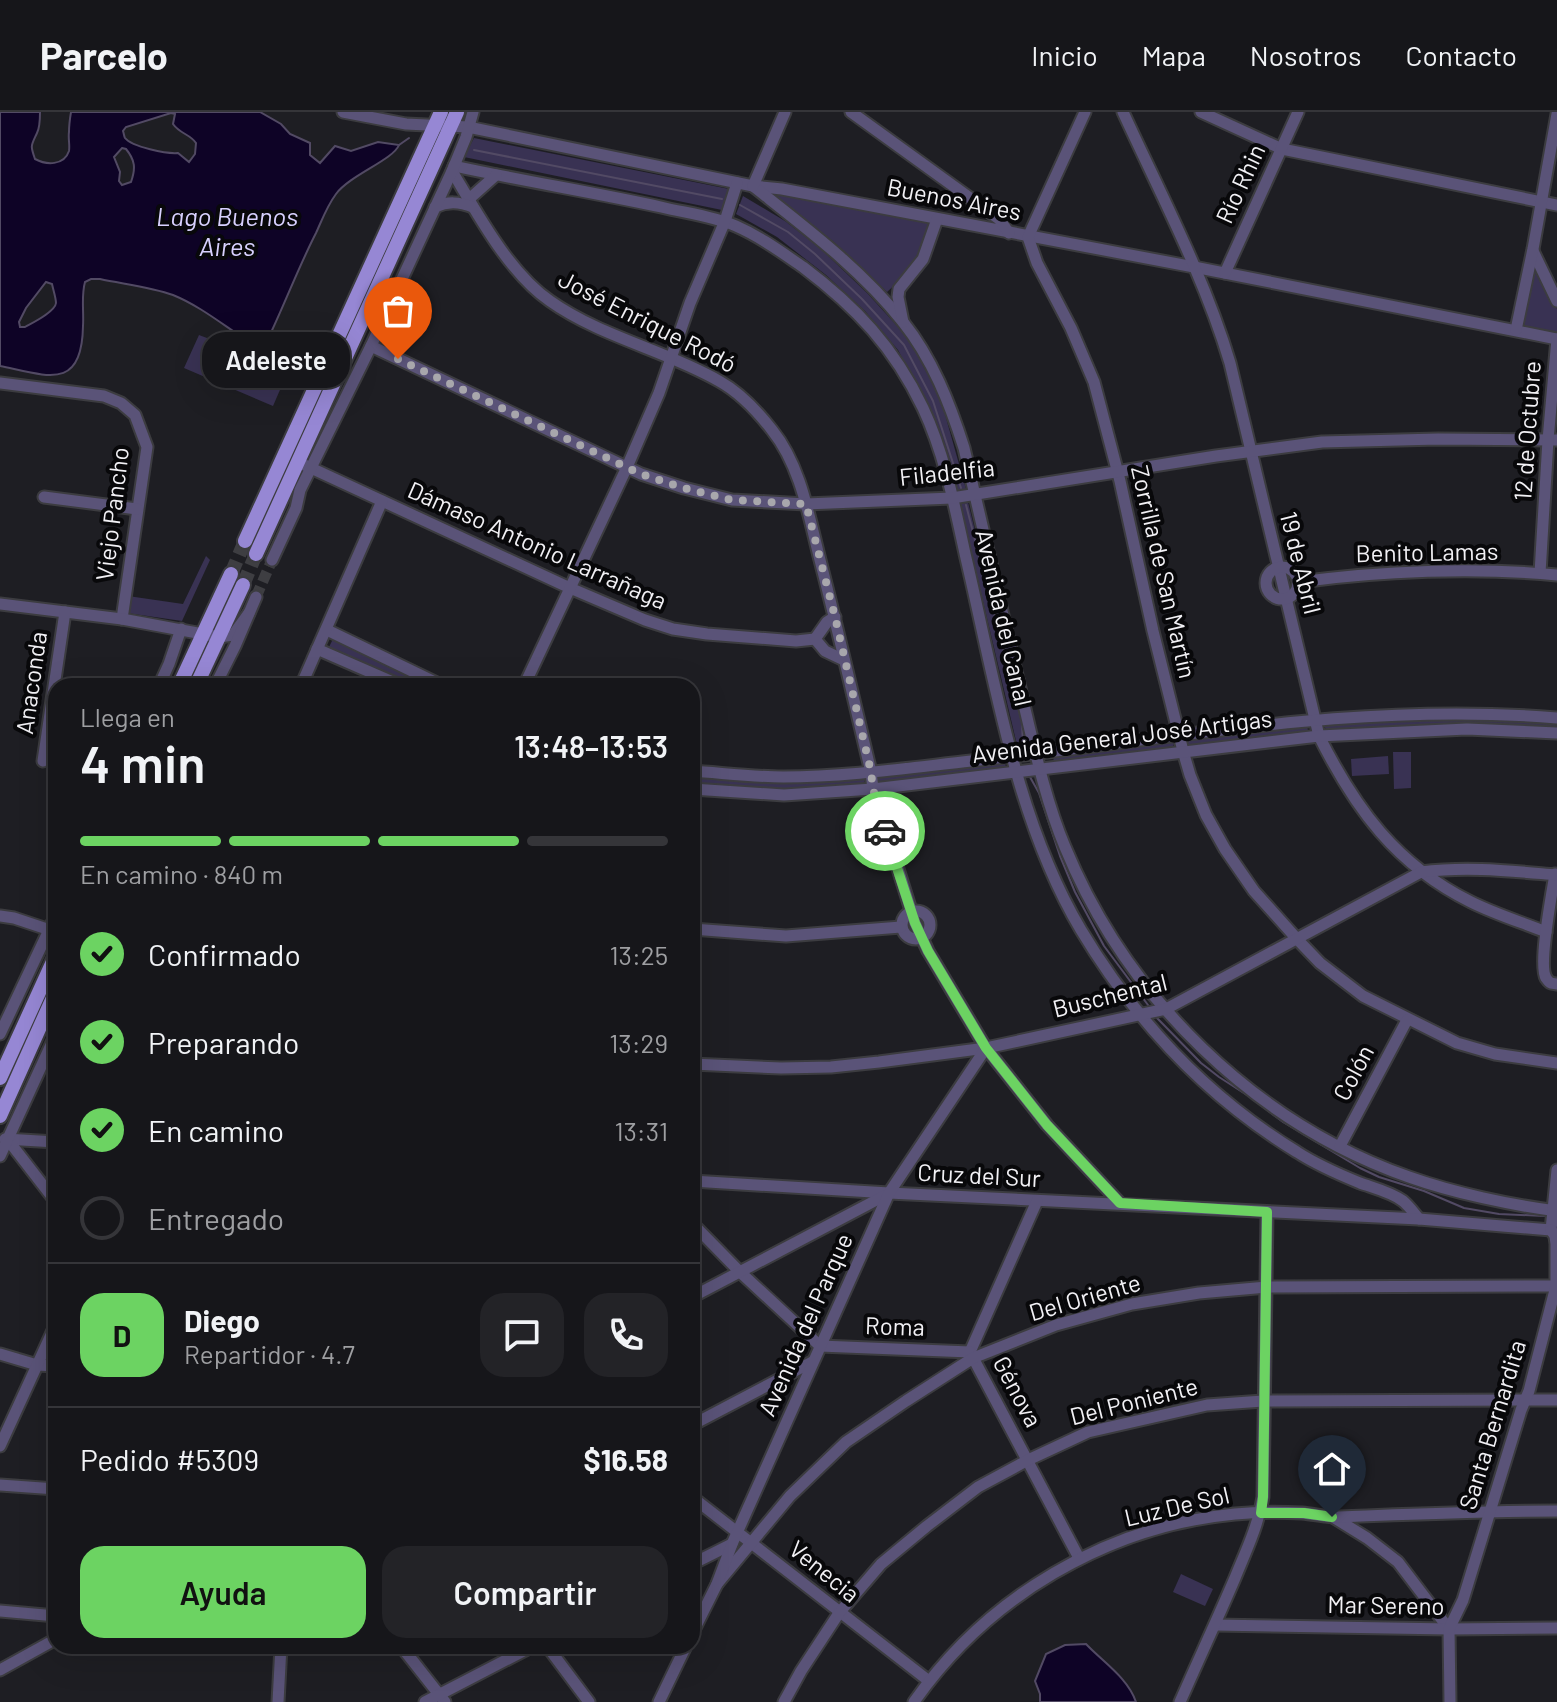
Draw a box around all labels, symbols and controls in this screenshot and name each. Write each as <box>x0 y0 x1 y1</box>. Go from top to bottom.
text: Parcelo <box>40 32 168 78</box>
text: Inicio <box>1031 38 1098 72</box>
text: Mapa <box>1142 38 1206 72</box>
text: Nosotros <box>1250 38 1362 72</box>
text: Contacto <box>1406 38 1517 72</box>
street label: Río Rhin <box>1209 139 1271 228</box>
street label: Buenos Aires <box>885 171 1024 226</box>
water label: Lago Buenos Aires <box>156 200 298 261</box>
street label: José Enrique Rodó <box>554 263 741 378</box>
pin <box>364 277 432 359</box>
icon: bag <box>376 289 420 333</box>
callout: Adeleste <box>202 331 350 387</box>
text: Adeleste <box>225 344 327 375</box>
street label: 12 de Octubre <box>1507 360 1546 502</box>
street label: Viejo Pancho <box>89 445 134 582</box>
street label: Filadelfia <box>898 452 996 491</box>
street label: Zorrilla de San Martín <box>1126 462 1203 681</box>
street label: Dámaso Antonio Larrañaga <box>404 474 672 615</box>
street label: 19 de Abril <box>1275 508 1328 617</box>
street label: Avenida del Canal <box>970 526 1039 709</box>
street label: Benito Lamas <box>1355 536 1499 567</box>
street label: Anaconda <box>9 630 52 736</box>
text: Llega en <box>80 701 175 732</box>
street label: Avenida General José Artigas <box>970 703 1274 768</box>
text: 13:48–13:53 <box>514 728 668 764</box>
text: 4 min <box>80 731 205 793</box>
courier <box>845 791 925 871</box>
icon: car <box>863 809 907 853</box>
text: En camino · 840 m <box>80 858 283 889</box>
icon: check <box>80 932 124 976</box>
text: Confirmado <box>148 936 301 972</box>
text: 13:25 <box>609 939 668 970</box>
street label: Buschental <box>1050 966 1170 1023</box>
icon: check <box>80 1020 124 1064</box>
text: Preparando <box>148 1024 299 1060</box>
text: 13:29 <box>609 1027 668 1058</box>
street label: Colón <box>1326 1039 1379 1105</box>
icon: check <box>80 1108 124 1152</box>
text: En camino <box>148 1112 284 1148</box>
text: 13:31 <box>614 1115 668 1146</box>
street label: Cruz del Sur <box>917 1157 1042 1192</box>
text: Entregado <box>148 1200 284 1236</box>
street label: Avenida del Parque <box>751 1229 858 1420</box>
street label: Del Oriente <box>1025 1267 1144 1326</box>
button: chat <box>480 1293 564 1377</box>
button: phone <box>584 1293 668 1377</box>
text: Diego <box>184 1302 260 1338</box>
street label: Roma <box>865 1310 925 1341</box>
text: D <box>113 1317 131 1353</box>
street label: Santa Bernardita <box>1452 1336 1531 1513</box>
text: Repartidor · 4.7 <box>184 1338 355 1369</box>
street label: Génova <box>988 1351 1049 1432</box>
street label: Del Poniente <box>1067 1371 1201 1430</box>
pin <box>1298 1435 1366 1517</box>
text: Pedido #5309 <box>80 1441 259 1477</box>
text: $16.58 <box>584 1441 668 1477</box>
icon: home <box>1310 1447 1354 1491</box>
street label: Luz De Sol <box>1121 1479 1232 1532</box>
street label: Venecia <box>784 1534 866 1608</box>
button: Ayuda <box>80 1546 366 1638</box>
button: Compartir <box>382 1546 668 1638</box>
street label: Mar Sereno <box>1327 1589 1445 1620</box>

